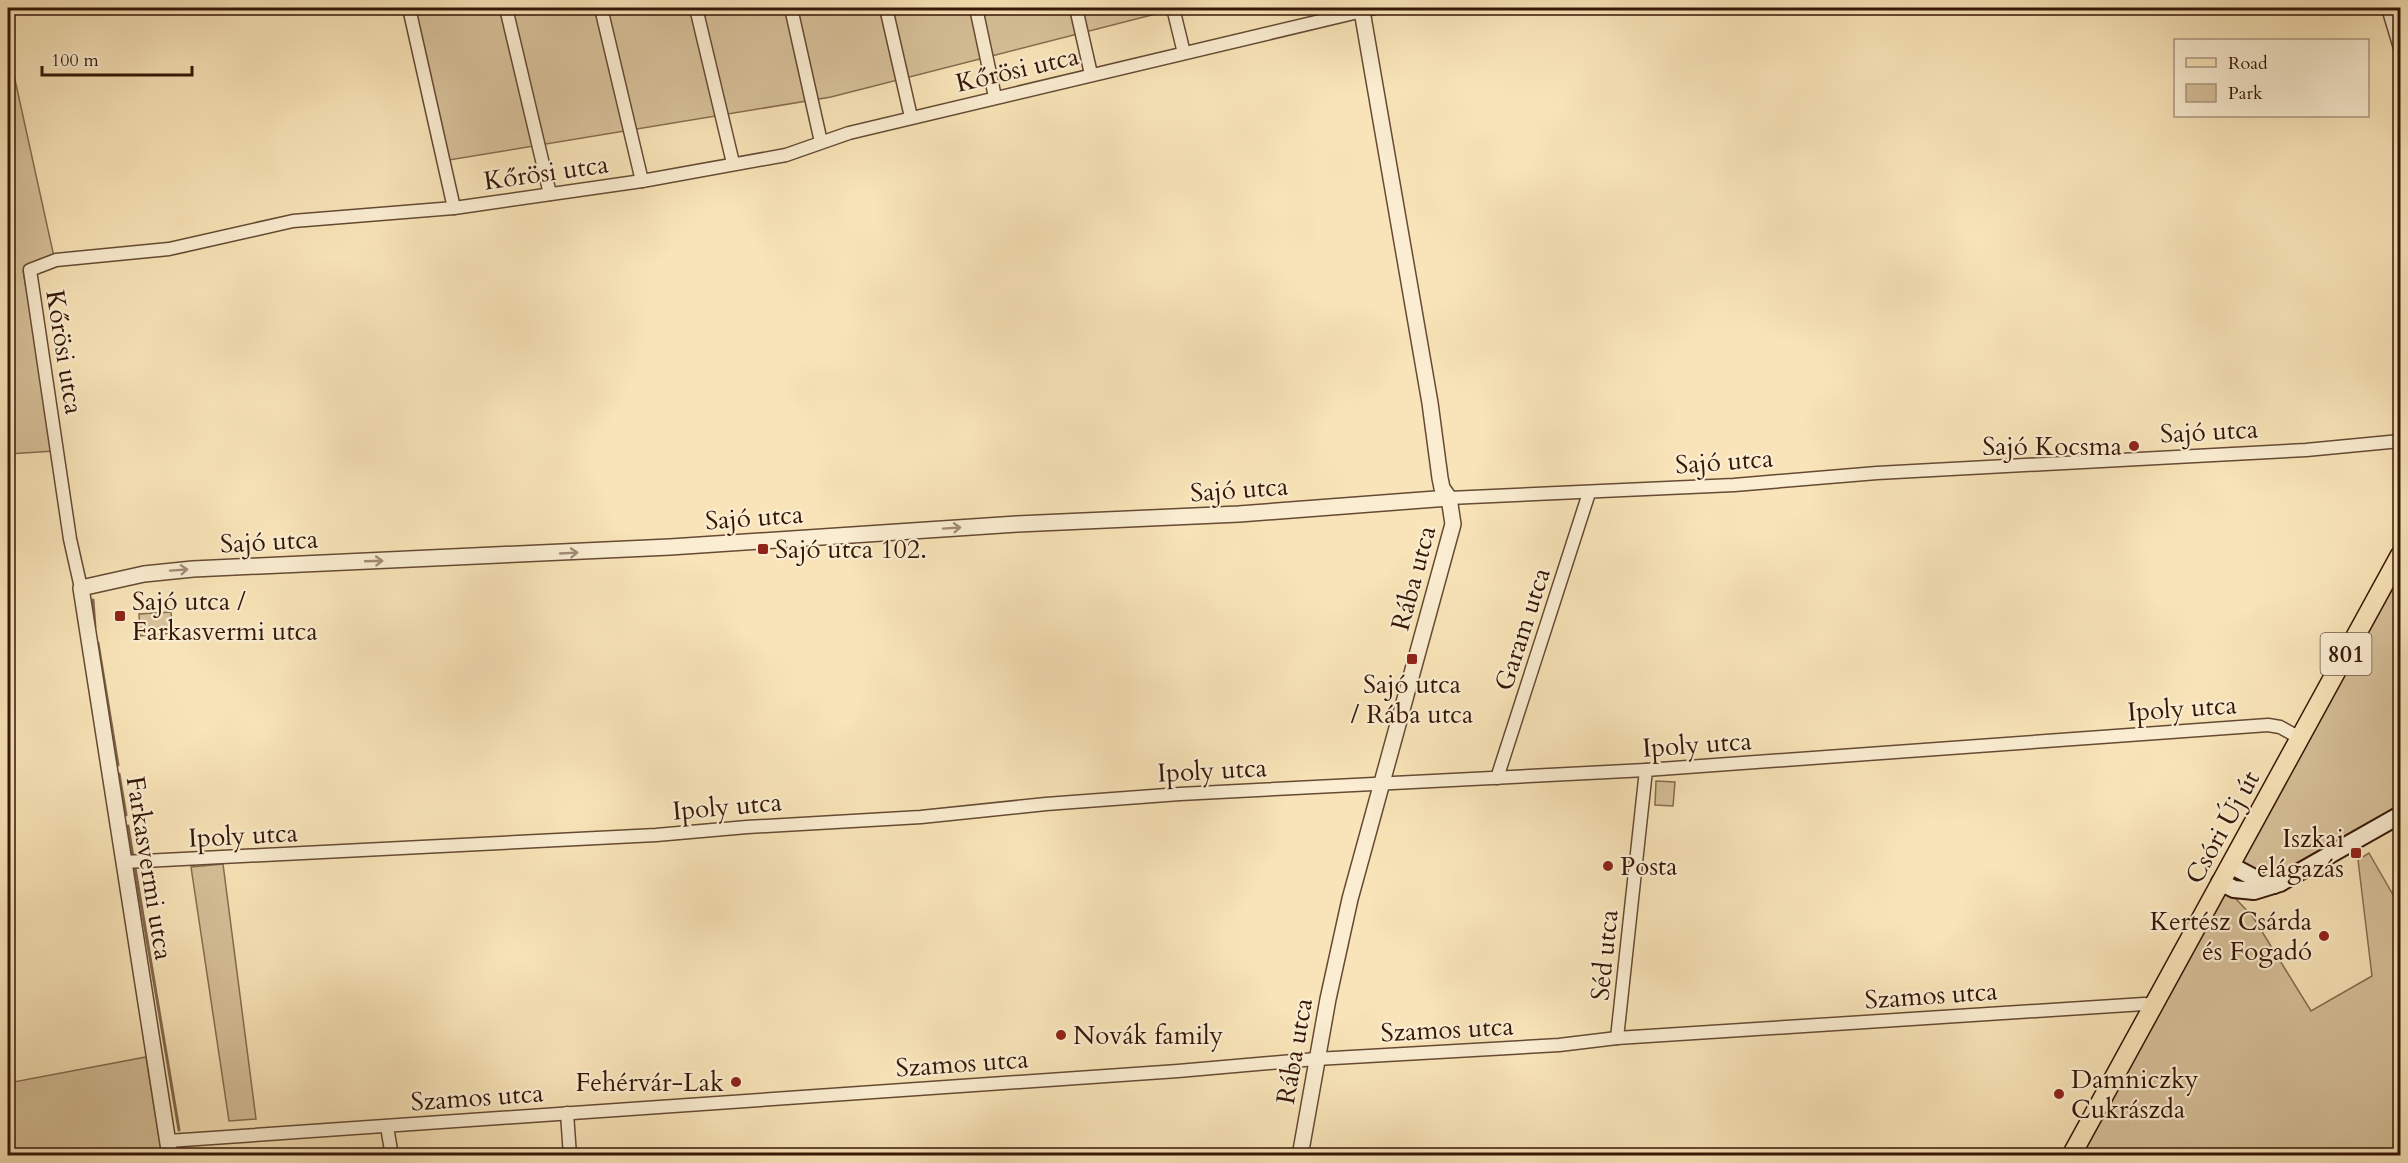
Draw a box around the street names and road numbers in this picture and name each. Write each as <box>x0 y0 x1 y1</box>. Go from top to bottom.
street label: Kőrösi utca <box>952 38 1082 101</box>
street label: Kőrösi utca <box>481 146 611 199</box>
street label: Kőrösi utca <box>37 287 92 417</box>
street label: Sajó utca <box>2159 411 2259 452</box>
street label: Sajó utca <box>1674 441 1774 482</box>
street label: Sajó utca <box>1189 469 1289 510</box>
street label: Sajó utca <box>704 497 804 538</box>
street label: Sajó utca <box>219 521 319 562</box>
street label: Rába utca <box>1383 522 1444 634</box>
street label: Garam utca <box>1486 563 1559 695</box>
road number: 801 <box>2320 633 2372 675</box>
street label: Ipoly utca <box>2126 687 2238 730</box>
street label: Ipoly utca <box>1641 723 1753 766</box>
street label: Ipoly utca <box>1156 750 1268 791</box>
street label: Csóri Új út <box>2177 764 2268 890</box>
street label: Farkasvermi utca <box>118 774 181 963</box>
street label: Ipoly utca <box>671 784 783 829</box>
street label: Ipoly utca <box>187 815 299 856</box>
street label: Séd utca <box>1582 908 1627 1002</box>
street label: Szamos utca <box>1863 973 1999 1018</box>
street label: Rába utca <box>1268 995 1321 1107</box>
street label: Szamos utca <box>1380 1009 1514 1050</box>
street label: Szamos utca <box>894 1041 1030 1086</box>
street label: Szamos utca <box>409 1075 545 1120</box>

